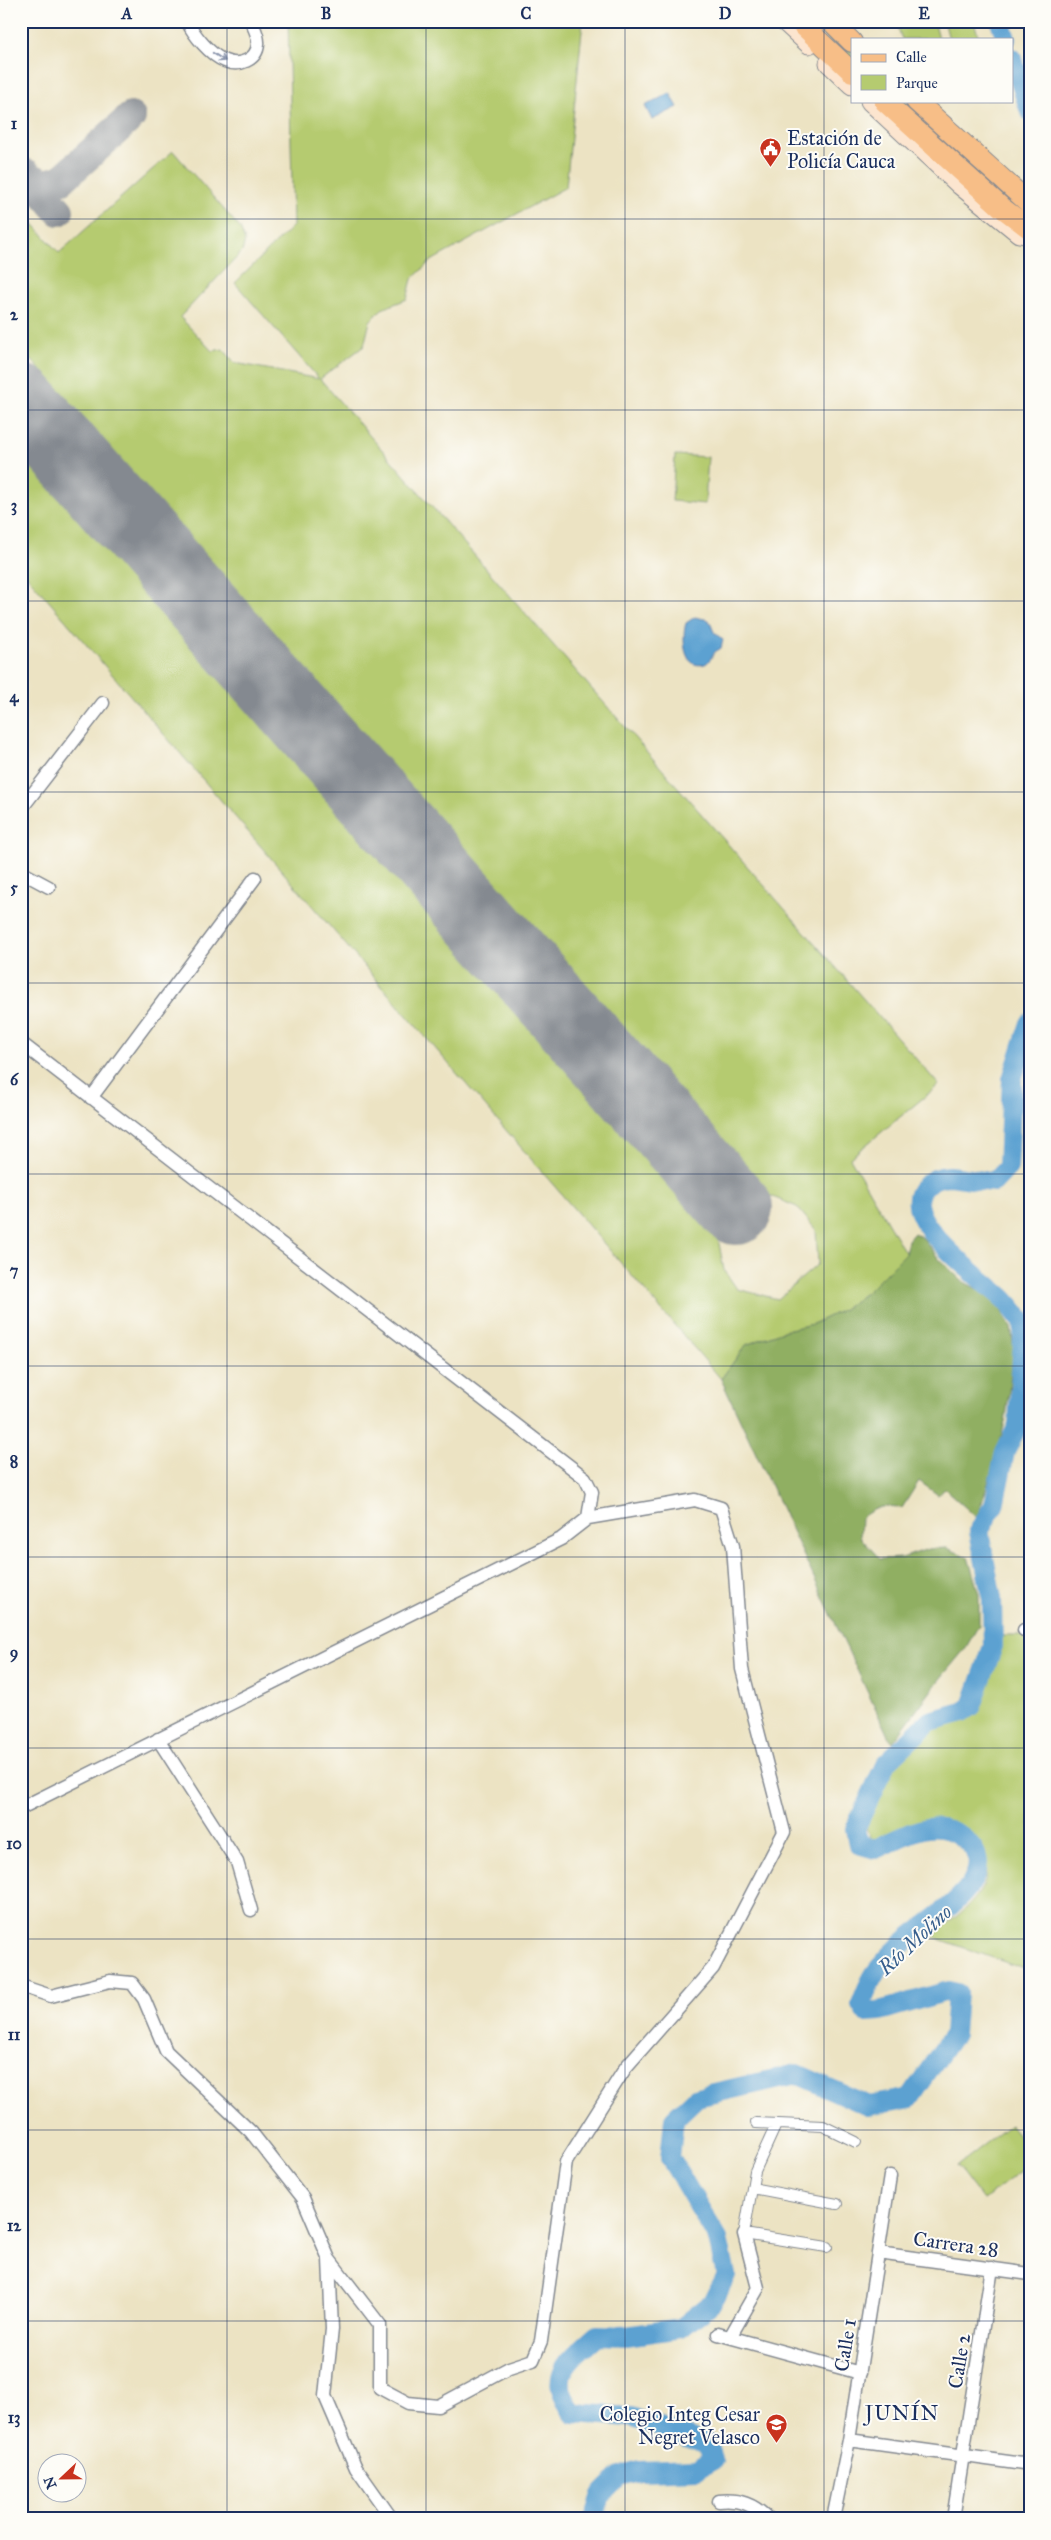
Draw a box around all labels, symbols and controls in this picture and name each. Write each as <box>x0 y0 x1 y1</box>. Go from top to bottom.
text: A <box>121 4 133 23</box>
text: B <box>321 4 331 23</box>
text: C <box>521 4 532 23</box>
text: D <box>719 4 732 23</box>
text: E <box>918 4 930 23</box>
legend <box>851 38 1014 102</box>
text: Calle <box>896 48 927 66</box>
one-way arrow <box>212 52 226 62</box>
text: Parque <box>896 74 938 93</box>
text: 1 <box>11 114 18 133</box>
place label: Estación de Policía Cauca <box>787 126 896 173</box>
public building icon: Estación de Policía Cauca <box>759 137 783 168</box>
text: 2 <box>10 305 19 324</box>
text: 3 <box>11 496 17 516</box>
text: 4 <box>10 687 20 707</box>
text: 5 <box>10 878 18 897</box>
text: 6 <box>10 1070 19 1089</box>
text: 7 <box>10 1261 19 1280</box>
text: 8 <box>10 1452 18 1471</box>
text: 9 <box>10 1643 18 1663</box>
text: 10 <box>6 1834 22 1853</box>
water label: Río Molino <box>872 1899 957 1981</box>
text: 11 <box>8 2025 21 2044</box>
text: 12 <box>7 2216 22 2235</box>
street label: Carrera 28 <box>912 2226 1000 2262</box>
street label: Calle 1 <box>829 2317 861 2373</box>
street label: Calle 2 <box>943 2332 975 2390</box>
district label: JUNÍN <box>863 2399 939 2426</box>
place label: Colegio Integ Cesar Negret Velasco <box>600 2402 760 2450</box>
text: 13 <box>8 2408 20 2428</box>
school or university icon: Colegio Integ Cesar Negret Velasco <box>764 2413 788 2444</box>
north arrow <box>38 2452 88 2502</box>
text: N <box>40 2474 61 2491</box>

